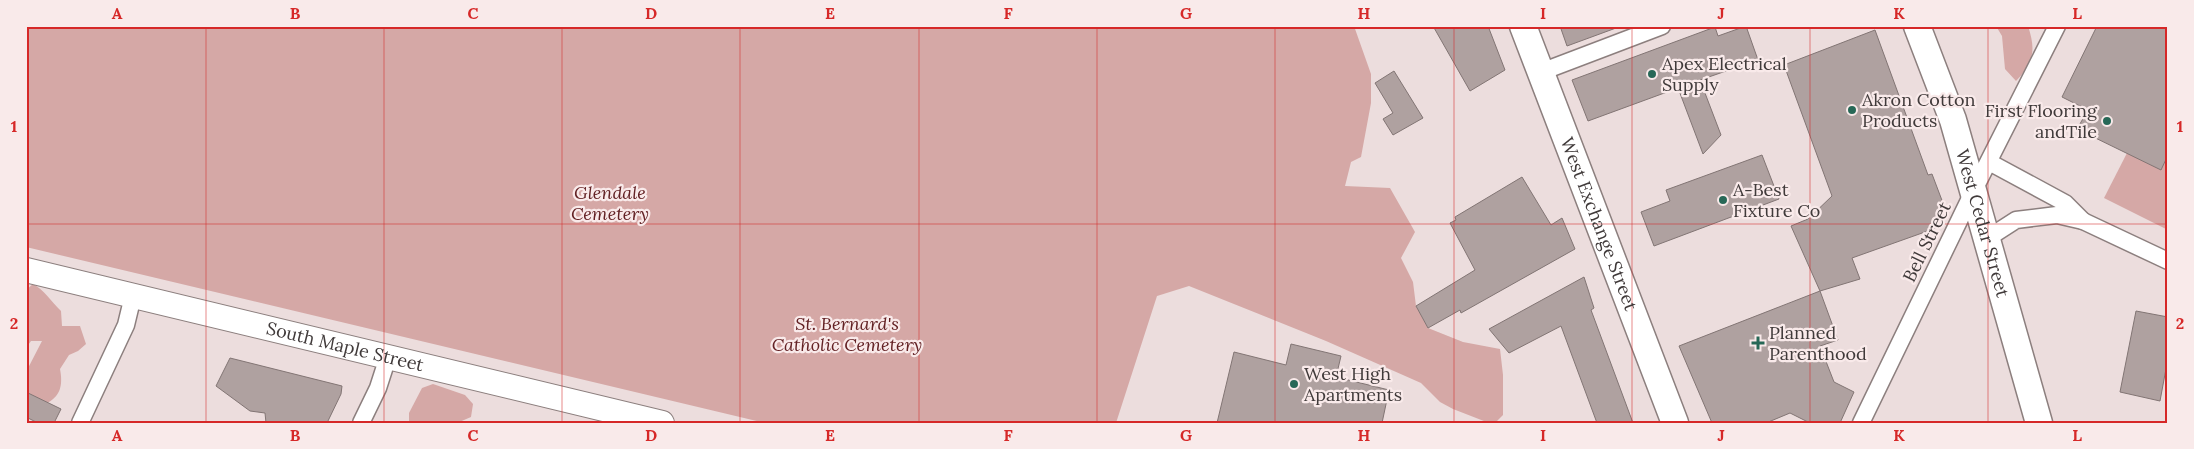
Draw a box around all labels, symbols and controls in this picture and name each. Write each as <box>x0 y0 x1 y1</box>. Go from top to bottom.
text: A <box>112 3 123 23</box>
text: B <box>290 3 301 23</box>
text: C <box>467 3 479 23</box>
text: D <box>645 3 657 23</box>
text: E <box>825 3 835 23</box>
text: F <box>1003 3 1013 23</box>
text: G <box>1180 3 1192 23</box>
text: H <box>1358 3 1371 23</box>
text: I <box>1540 3 1546 23</box>
text: J <box>1717 3 1725 23</box>
text: K <box>1893 3 1905 23</box>
text: L <box>2072 3 2082 23</box>
place label: Apex Electrical Supply <box>1661 52 1787 96</box>
marker: Apex Electrical Supply <box>1646 68 1658 80</box>
place label: Akron Cotton Products <box>1861 88 1976 132</box>
place label: First Flooring andTile <box>1985 99 2098 143</box>
marker: Akron Cotton Products <box>1846 104 1858 116</box>
marker: First Flooring andTile <box>2101 115 2113 127</box>
text: 1 <box>11 116 17 136</box>
text: 1 <box>2177 116 2183 136</box>
street label: West Exchange Street <box>1556 134 1643 314</box>
street label: West Cedar Street <box>1951 146 2015 300</box>
place label: A-Best Fixture Co <box>1732 178 1820 222</box>
park label: Glendale Cemetery <box>571 181 649 225</box>
marker: A-Best Fixture Co <box>1717 194 1729 206</box>
street label: Bell Street <box>1897 198 1956 286</box>
park label: St. Bernard's Catholic Cemetery <box>772 312 922 356</box>
text: 2 <box>10 313 18 333</box>
text: 2 <box>2176 313 2184 333</box>
street label: South Maple Street <box>264 316 426 376</box>
place label: Planned Parenthood <box>1769 321 1867 365</box>
marker: Planned Parenthood <box>1751 336 1765 350</box>
place label: West High Apartments <box>1303 362 1402 406</box>
marker: West High Apartments <box>1288 378 1300 390</box>
text: A <box>112 425 123 445</box>
text: B <box>290 425 301 445</box>
text: C <box>467 425 479 445</box>
text: D <box>645 425 657 445</box>
text: E <box>825 425 835 445</box>
text: F <box>1003 425 1013 445</box>
text: G <box>1180 425 1192 445</box>
text: H <box>1358 425 1371 445</box>
text: I <box>1540 425 1546 445</box>
text: J <box>1717 425 1725 445</box>
text: K <box>1893 425 1905 445</box>
text: L <box>2072 425 2082 445</box>

